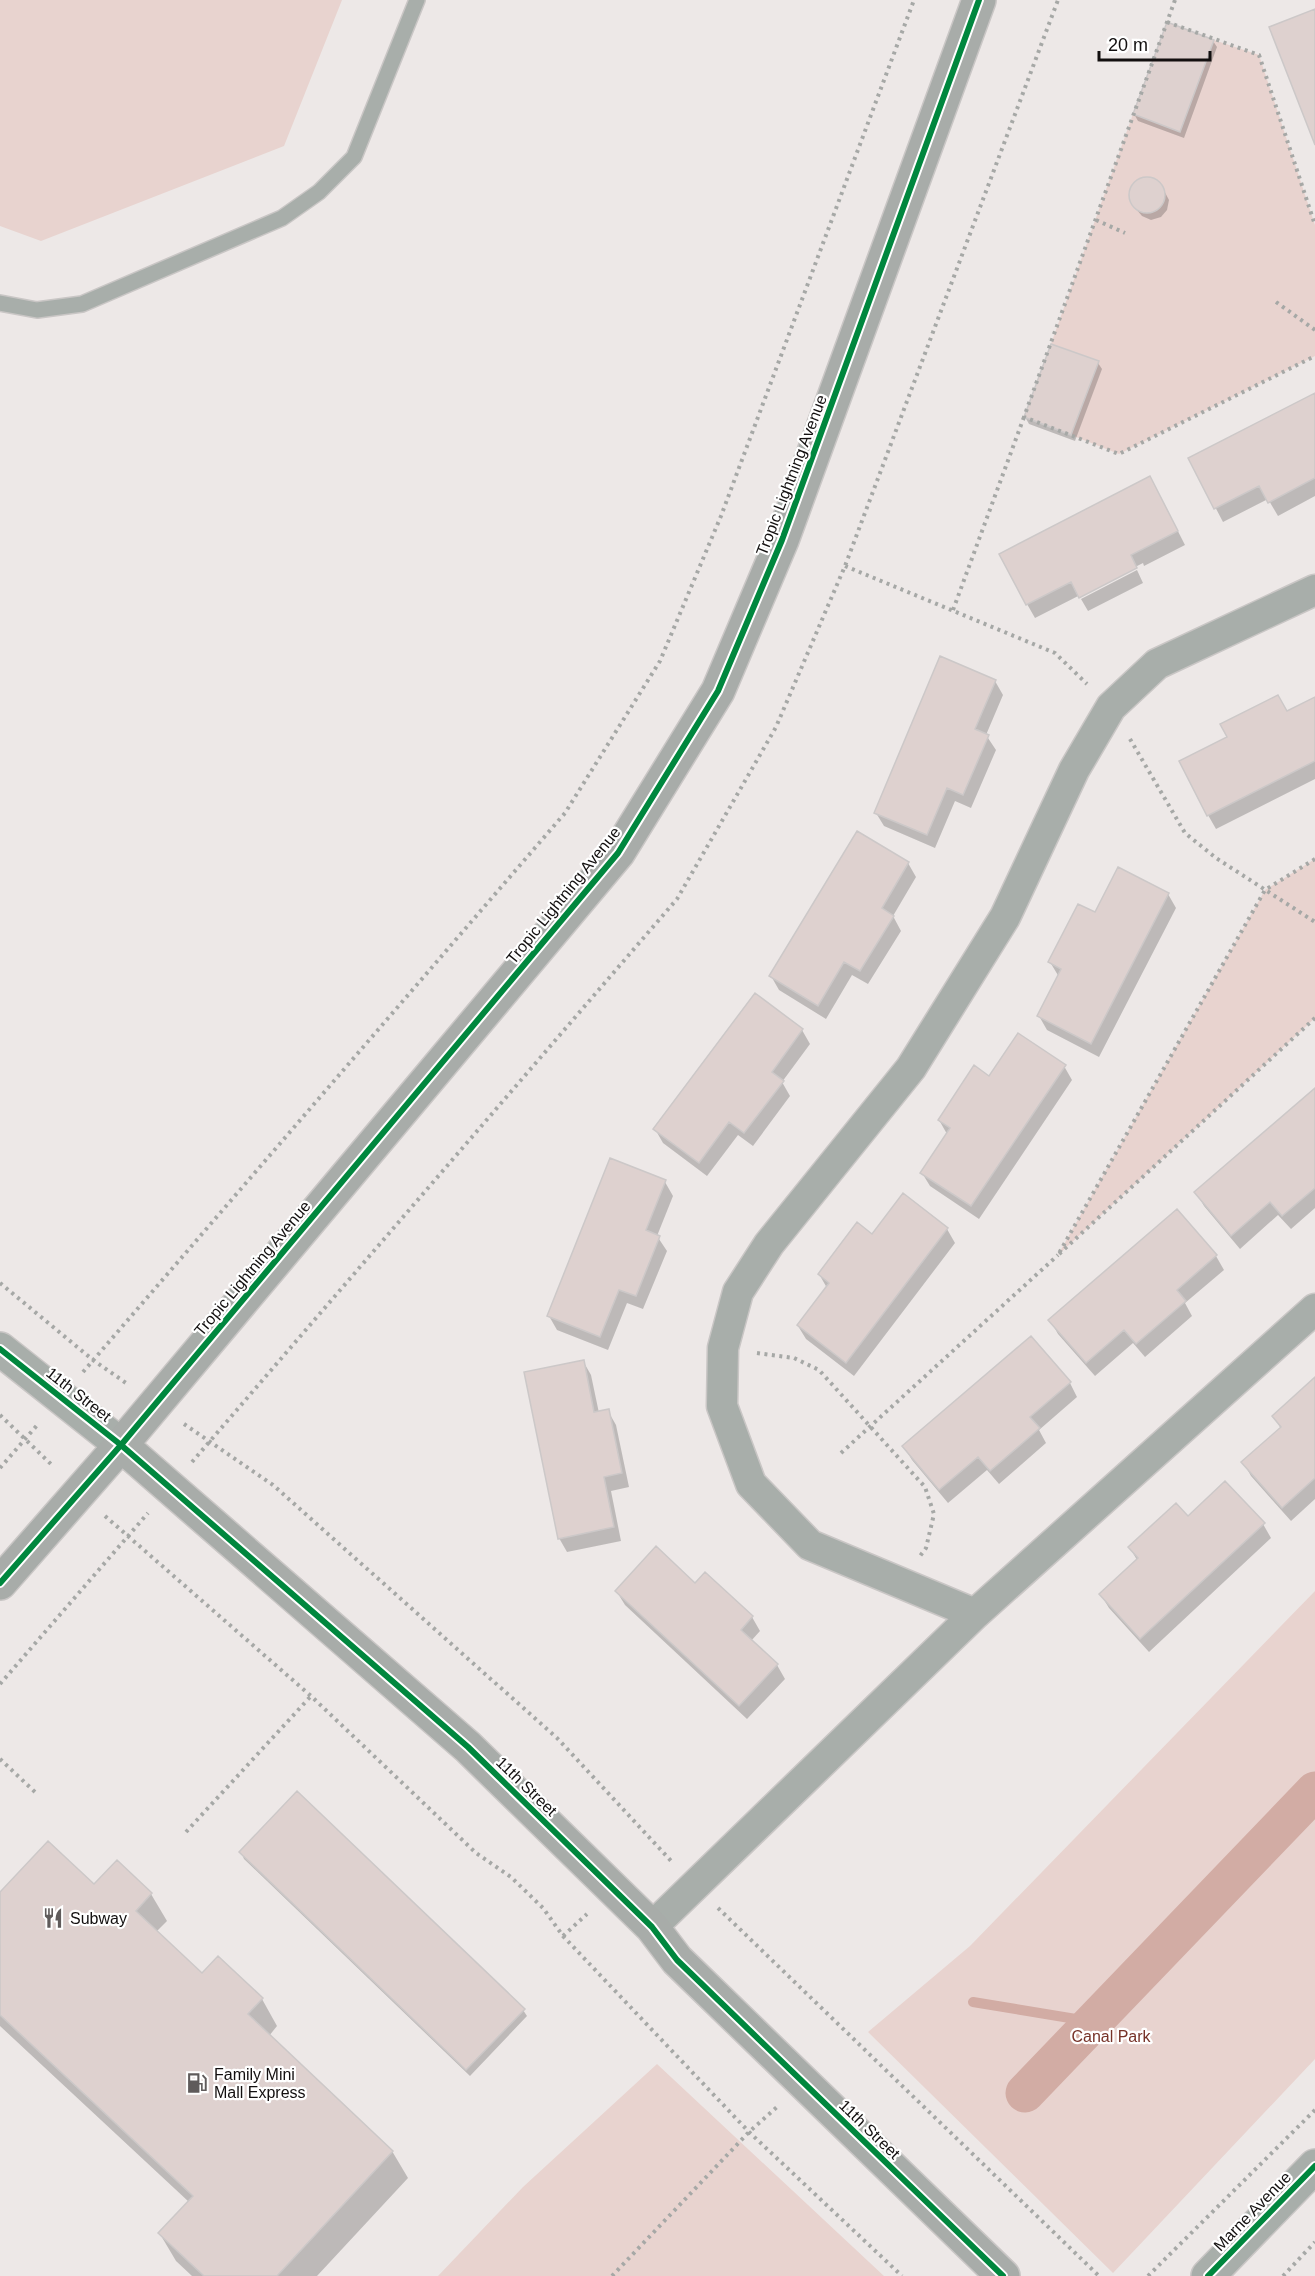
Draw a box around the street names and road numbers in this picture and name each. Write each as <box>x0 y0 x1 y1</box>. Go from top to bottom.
street label: Tropic Lightning Avenue <box>753 392 830 558</box>
street label: Tropic Lightning Avenue <box>503 824 624 967</box>
street label: Tropic Lightning Avenue <box>191 1197 314 1339</box>
street label: 11th Street <box>43 1364 115 1425</box>
street label: 11th Street <box>493 1753 561 1820</box>
street label: 11th Street <box>836 2096 904 2163</box>
street label: Marne Avenue <box>1211 2168 1294 2254</box>

